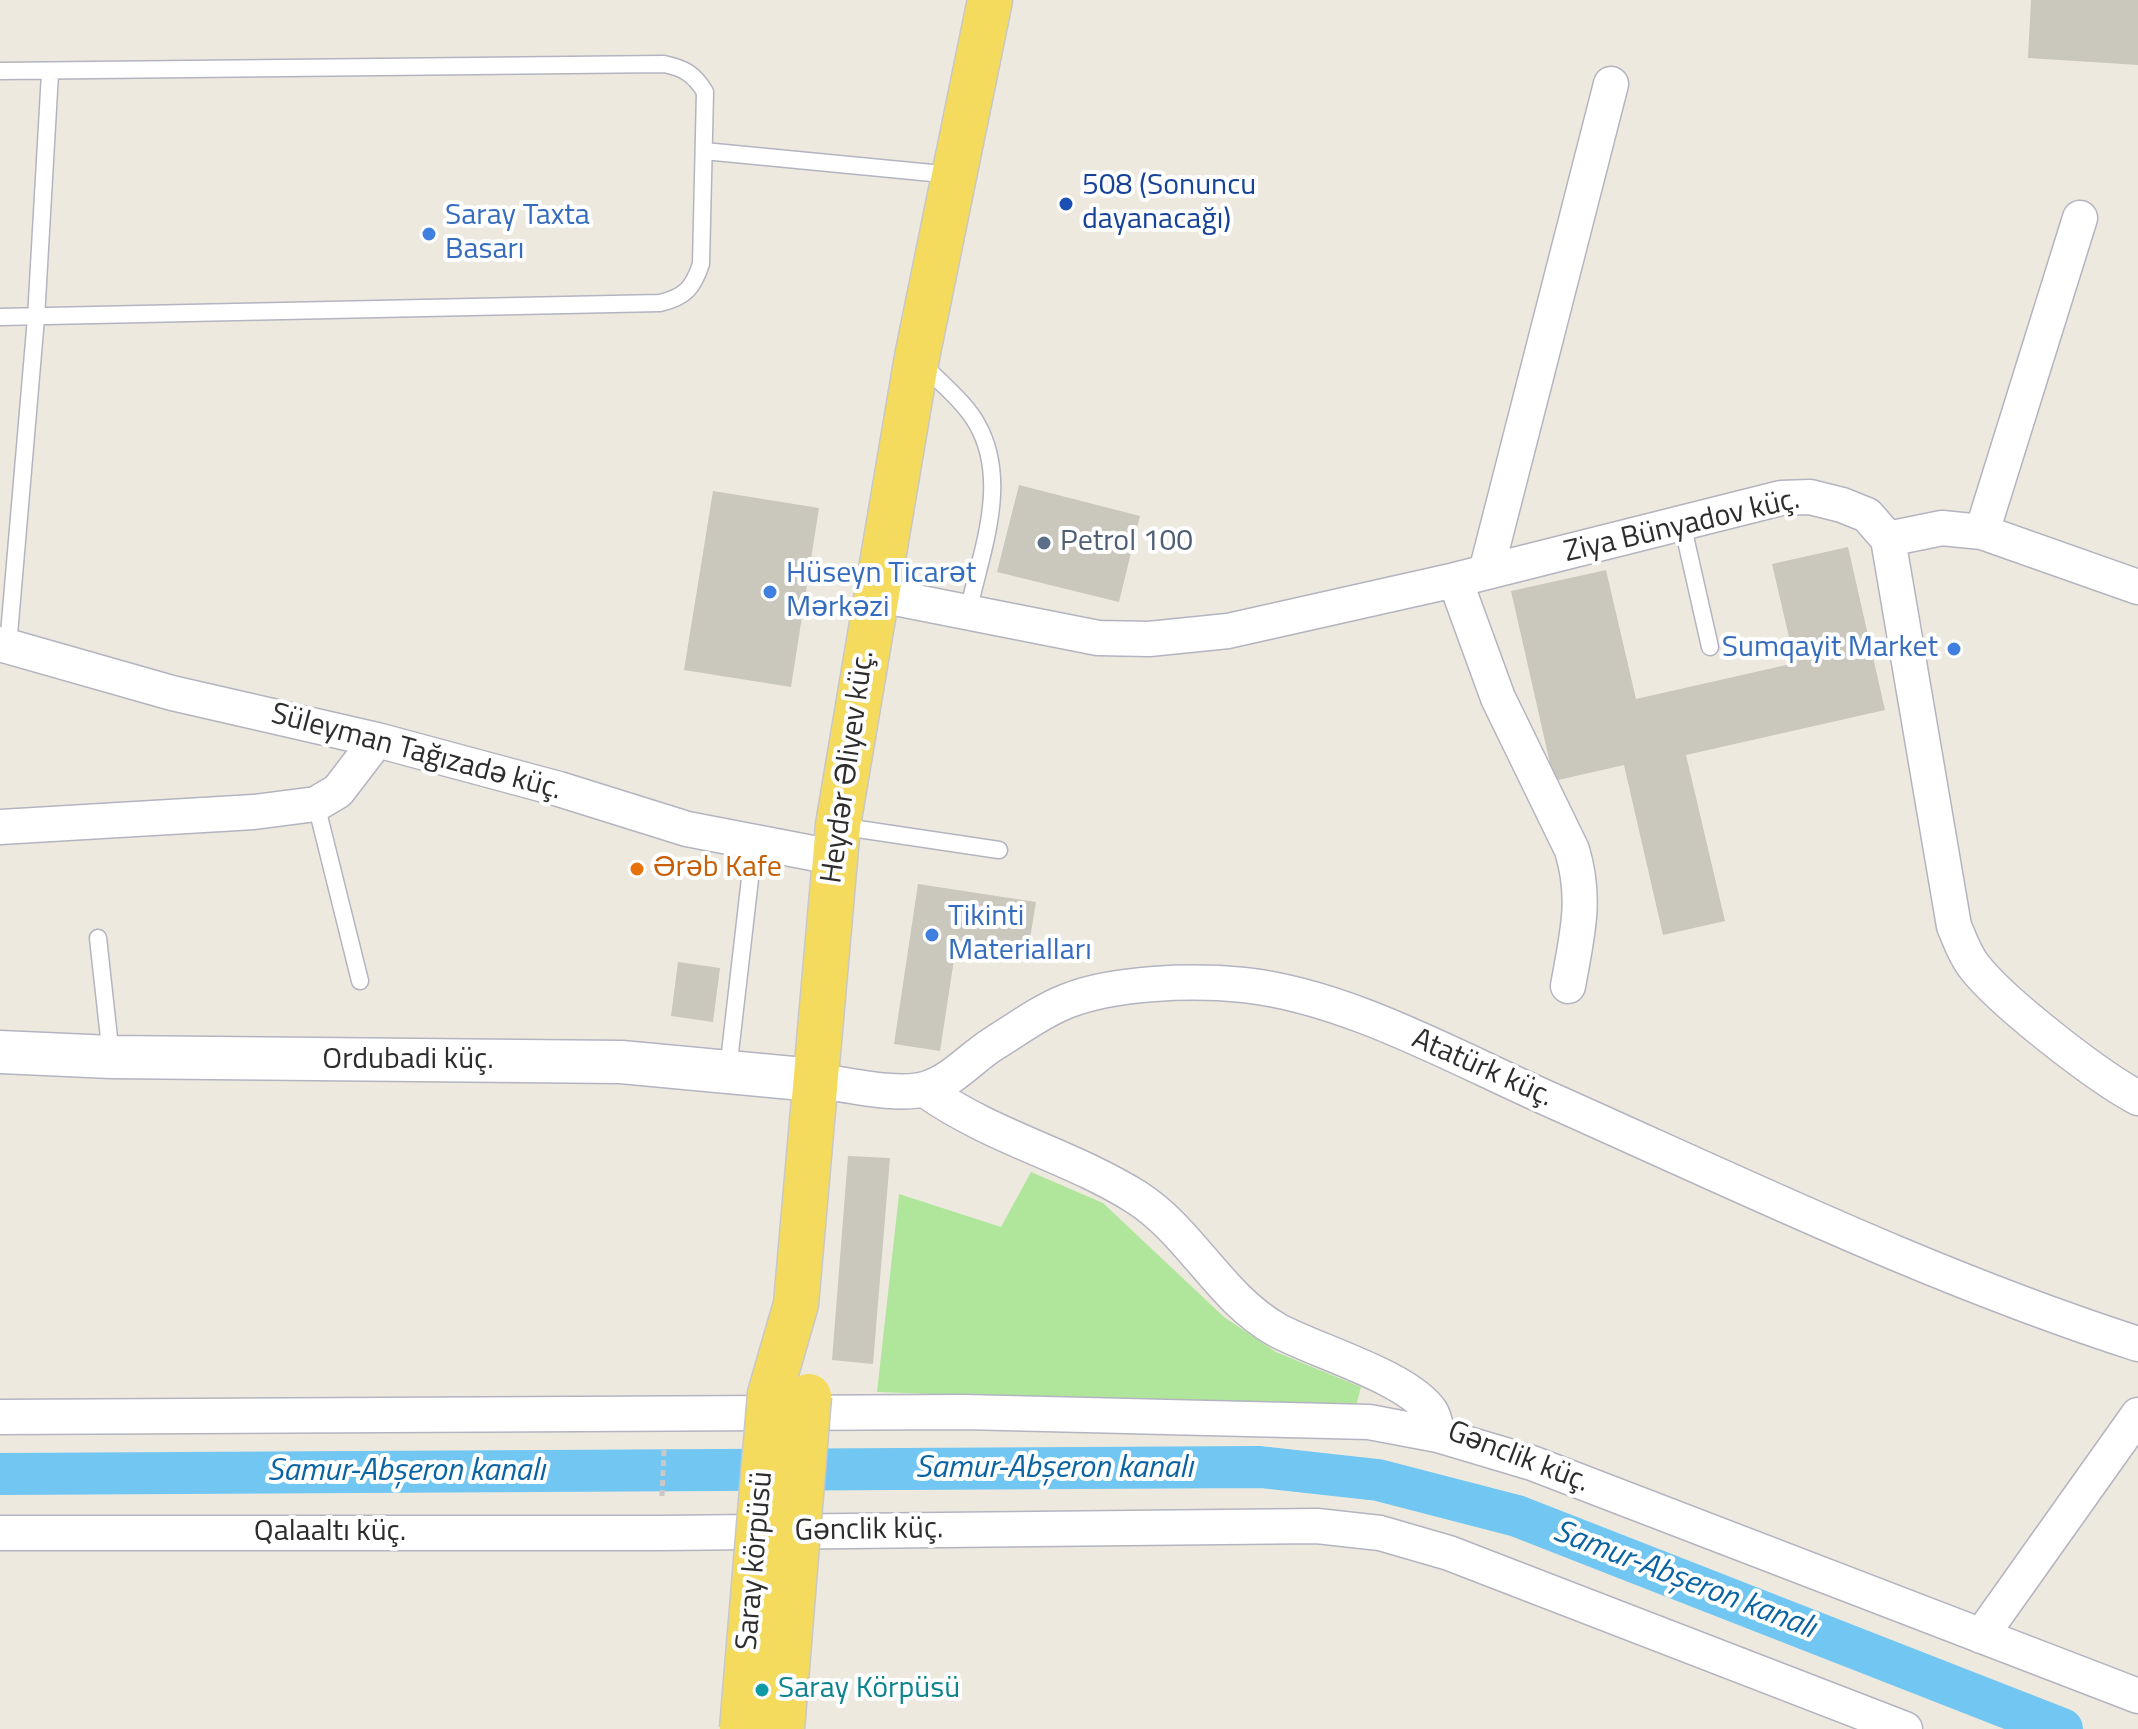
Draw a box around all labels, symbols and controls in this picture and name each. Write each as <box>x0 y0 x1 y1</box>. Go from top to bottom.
place label: 508 (Sonuncu dayanacağı) <box>1082 169 1256 240</box>
marker: 508 (Sonuncu dayanacağı) <box>1057 195 1075 213</box>
place label: Saray Taxta Basarı <box>445 199 590 270</box>
marker: Saray Taxta Basarı <box>420 225 438 243</box>
street label: Ziya Bünyadov küç. <box>1561 482 1803 572</box>
place label: Petrol 100 <box>1060 525 1193 561</box>
marker: Petrol 100 <box>1035 534 1053 552</box>
place label: Hüseyn Ticarət Mərkəzi <box>786 557 976 628</box>
marker: Hüseyn Ticarət Mərkəzi <box>761 583 779 601</box>
place label: Sumqayit Market <box>1722 631 1938 667</box>
marker: Sumqayit Market <box>1945 640 1963 658</box>
street label: Heydər Əliyev küç. <box>815 648 883 886</box>
street label: Süleyman Tağızadə küç. <box>267 697 565 809</box>
place label: Ərəb Kafe <box>653 851 782 887</box>
marker: Ərəb Kafe <box>628 860 646 878</box>
place label: Tikinti Materialları <box>948 900 1092 970</box>
marker: Tikinti Materialları <box>923 926 941 944</box>
street label: Atatürk küç. <box>1406 1022 1558 1116</box>
street label: Ordubadi küç. <box>322 1043 494 1079</box>
street label: Gənclik küç. <box>1442 1415 1594 1501</box>
water label: Samur-Abşeron kanalı <box>915 1450 1193 1488</box>
water label: Samur-Abşeron kanalı <box>267 1453 545 1491</box>
street label: Saray körpüsü <box>730 1470 782 1652</box>
street label: Gənclik küç. <box>794 1512 944 1550</box>
water label: Samur-Abşeron kanalı <box>1548 1513 1820 1649</box>
street label: Qalaaltı küç. <box>254 1515 406 1551</box>
place label: Saray Körpüsü <box>778 1672 960 1708</box>
marker: Saray Körpüsü <box>753 1681 771 1699</box>

